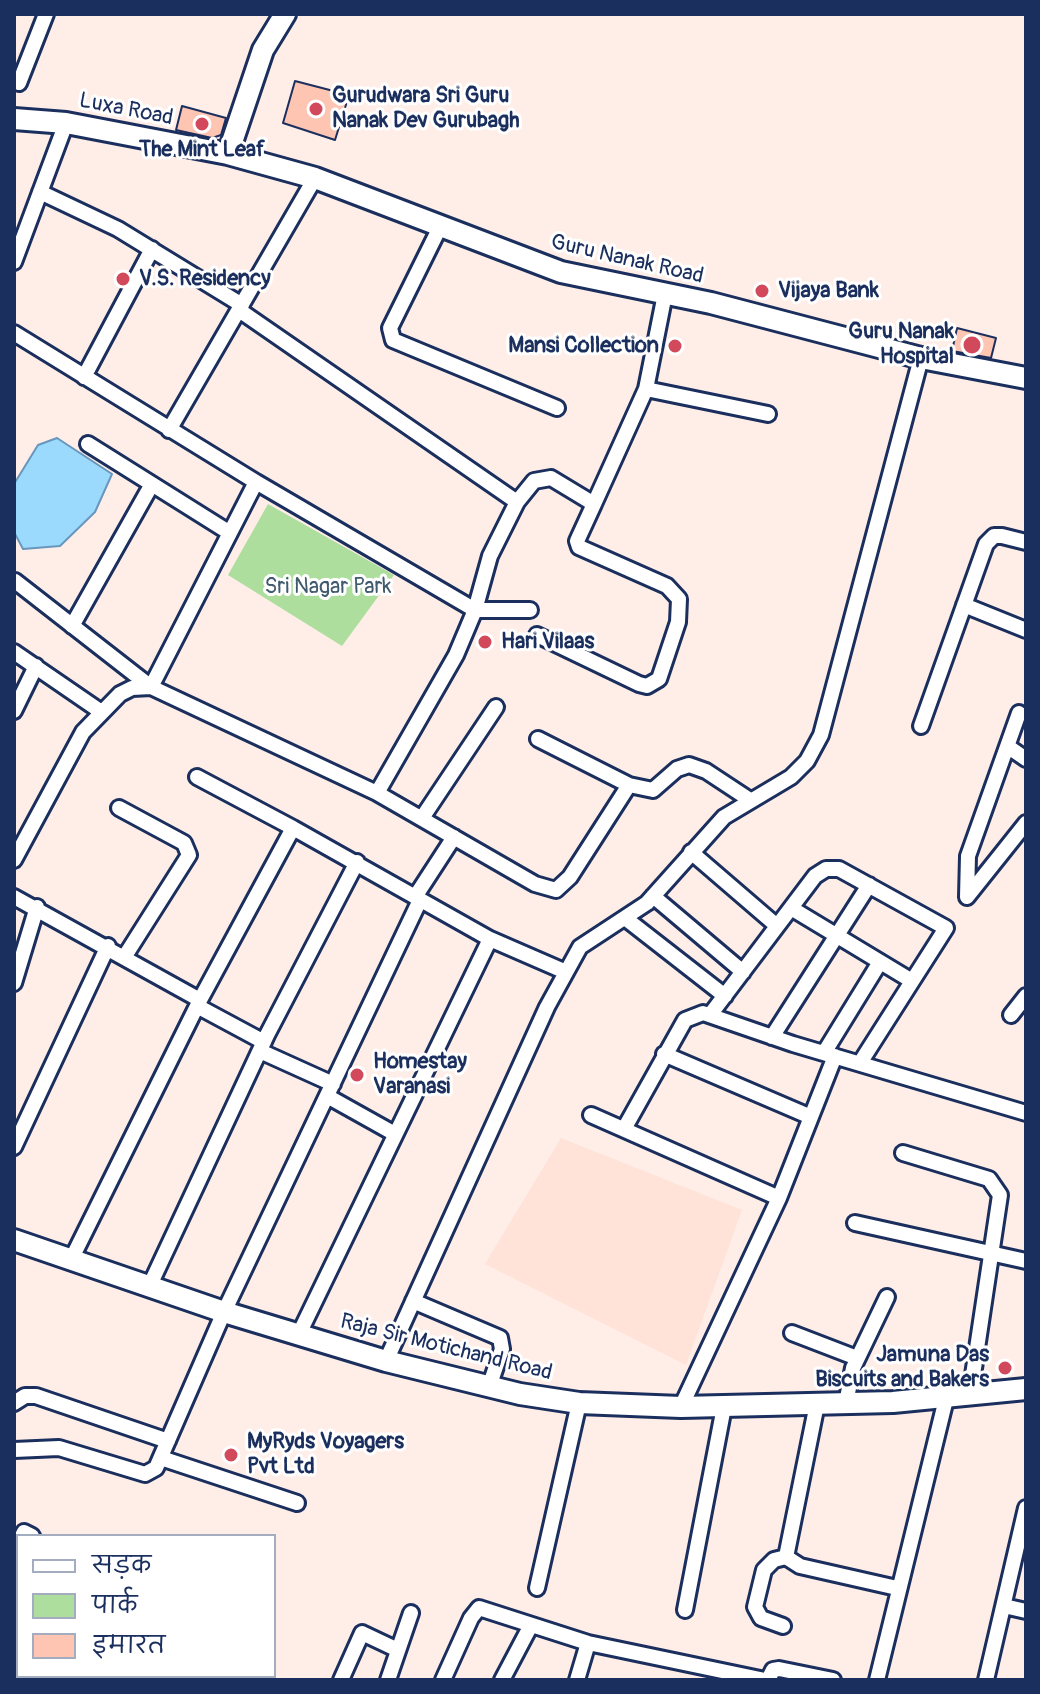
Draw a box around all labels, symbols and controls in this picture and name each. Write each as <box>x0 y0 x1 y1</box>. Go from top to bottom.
place label: Gurudwara Sri Guru Nanak Dev Gurubagh <box>332 83 520 134</box>
street label: Luxa Road <box>77 88 175 132</box>
marker: Gurudwara Sri Guru Nanak Dev Gurubagh <box>307 100 325 118</box>
marker: The Mint Leaf <box>193 115 211 133</box>
place label: The Mint Leaf <box>139 137 265 163</box>
street label: Guru Nanak Road <box>548 230 706 290</box>
place label: V.S. Residency <box>139 266 271 292</box>
marker: V.S. Residency <box>114 270 132 288</box>
place label: Vijaya Bank <box>778 278 879 304</box>
marker: Vijaya Bank <box>753 282 771 300</box>
place label: Guru Nanak Hospital <box>848 319 954 370</box>
place label: Mansi Collection <box>508 333 659 359</box>
marker: Guru Nanak Hospital <box>961 334 983 356</box>
marker: Mansi Collection <box>666 337 684 355</box>
park label: Sri Nagar Park <box>265 574 391 600</box>
place label: Hari Vilaas <box>501 629 594 655</box>
marker: Hari Vilaas <box>476 633 494 651</box>
place label: Homestay Varanasi <box>373 1049 467 1100</box>
marker: Homestay Varanasi <box>348 1066 366 1084</box>
street label: Raja Sir Motichand Road <box>337 1309 555 1387</box>
place label: Jamuna Das Biscuits and Bakers <box>815 1342 989 1394</box>
marker: Jamuna Das Biscuits and Bakers <box>996 1359 1014 1377</box>
place label: MyRyds Voyagers Pvt Ltd <box>247 1429 404 1480</box>
marker: MyRyds Voyagers Pvt Ltd <box>222 1446 240 1464</box>
legend <box>16 1534 276 1678</box>
text: सड़क <box>92 1551 151 1580</box>
text: पार्क <box>92 1591 137 1620</box>
text: इमारत <box>92 1631 165 1660</box>

